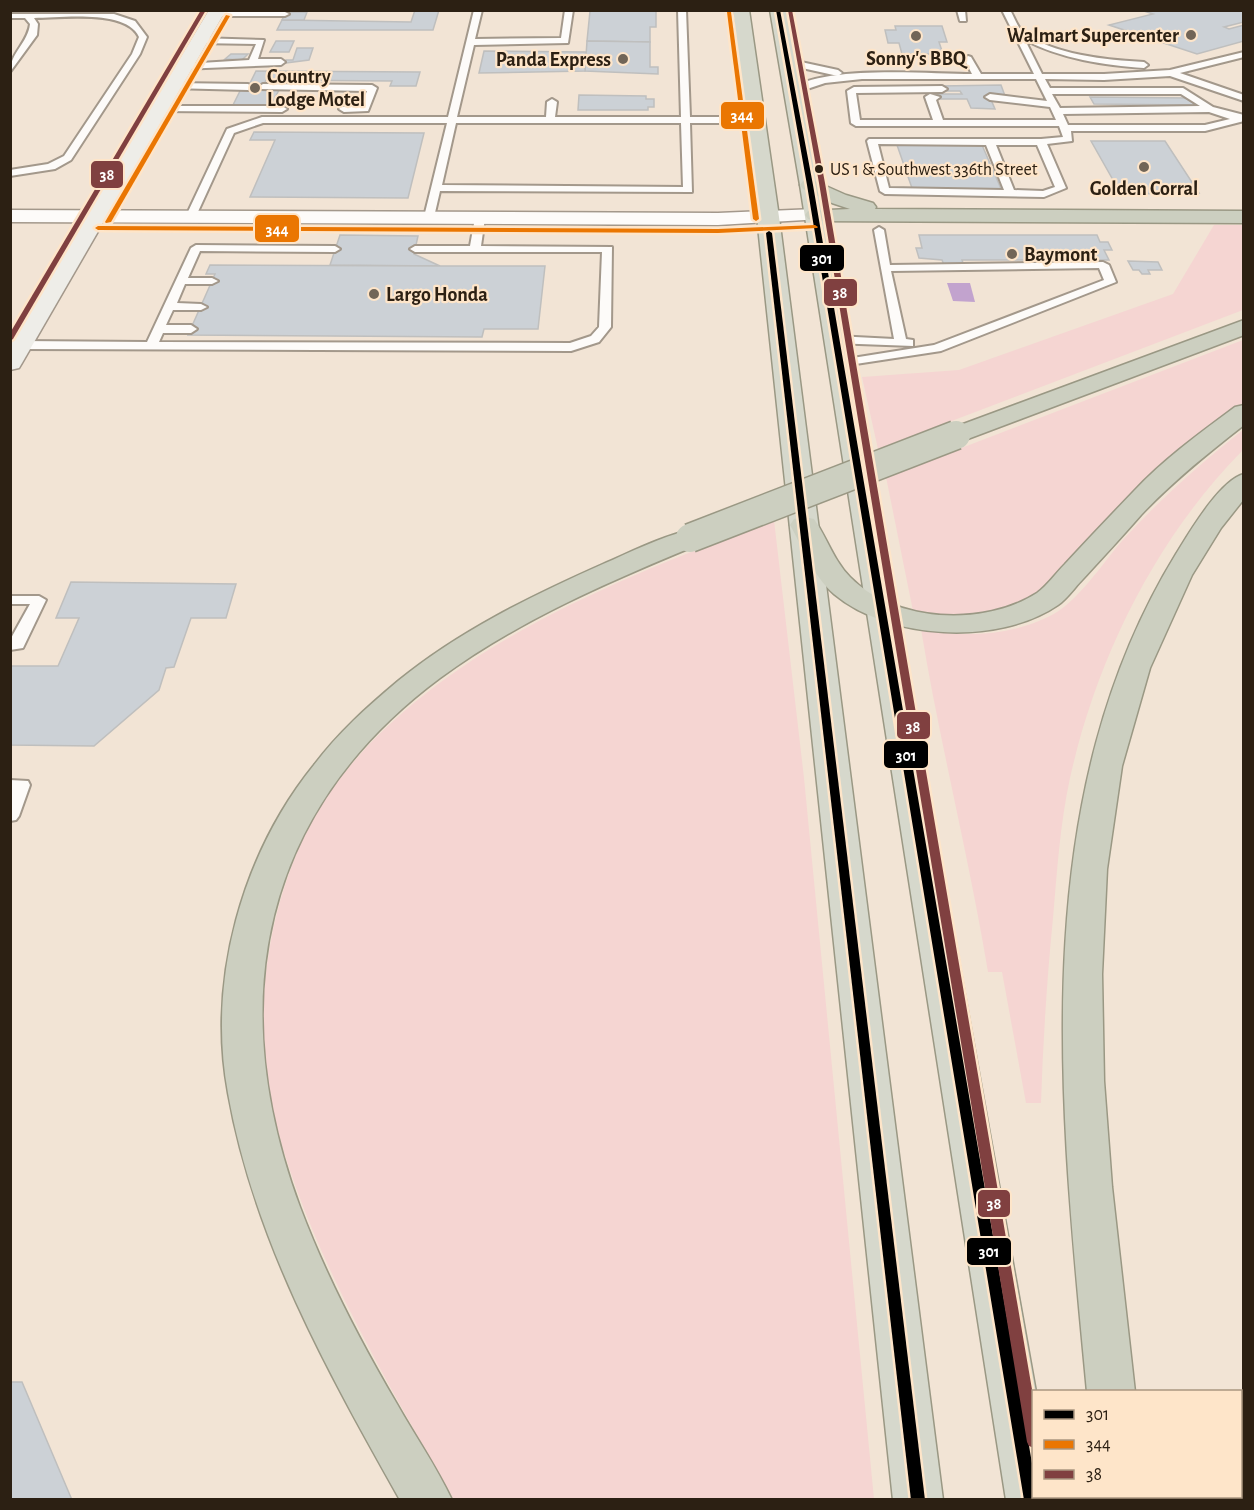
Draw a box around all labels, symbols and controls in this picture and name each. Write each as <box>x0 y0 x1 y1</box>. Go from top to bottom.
place label: Walmart Supercenter <box>1007 26 1179 46</box>
marker: Walmart Supercenter <box>1184 28 1198 42</box>
marker: Sonny's BBQ <box>909 29 923 43</box>
place label: Sonny's BBQ <box>866 49 968 70</box>
place label: Panda Express <box>496 50 611 70</box>
marker: Panda Express <box>616 52 630 66</box>
place label: Country Lodge Motel <box>267 67 365 110</box>
marker: Country Lodge Motel <box>248 81 262 95</box>
line badge: 344 <box>720 101 765 130</box>
text: 344 <box>731 108 754 124</box>
line badge: 38 <box>90 160 124 189</box>
marker: Golden Corral <box>1137 160 1151 174</box>
place label: US 1 & Southwest 336th Street <box>830 161 1038 179</box>
marker: US 1 & Southwest 336th Street <box>813 163 825 175</box>
text: 38 <box>100 167 114 183</box>
place label: Golden Corral <box>1090 179 1198 199</box>
line badge: 344 <box>254 214 300 243</box>
text: 344 <box>266 222 289 238</box>
line badge: 301 <box>799 244 845 272</box>
place label: Baymont <box>1024 245 1097 265</box>
marker: Baymont <box>1005 247 1019 261</box>
text: 301 <box>812 251 833 267</box>
line badge: 38 <box>823 278 858 307</box>
place label: Largo Honda <box>386 285 488 305</box>
text: 38 <box>833 285 847 301</box>
marker: Largo Honda <box>367 287 381 301</box>
line badge: 38 <box>896 711 931 740</box>
text: 38 <box>906 719 920 735</box>
line badge: 301 <box>883 740 929 769</box>
text: 301 <box>896 748 917 764</box>
line badge: 38 <box>977 1189 1011 1218</box>
text: 38 <box>987 1196 1001 1212</box>
line badge: 301 <box>966 1237 1012 1266</box>
text: 301 <box>979 1244 1000 1260</box>
legend <box>1032 1390 1242 1498</box>
text: 301 <box>1086 1406 1109 1424</box>
text: 344 <box>1086 1436 1111 1454</box>
text: 38 <box>1086 1466 1102 1484</box>

